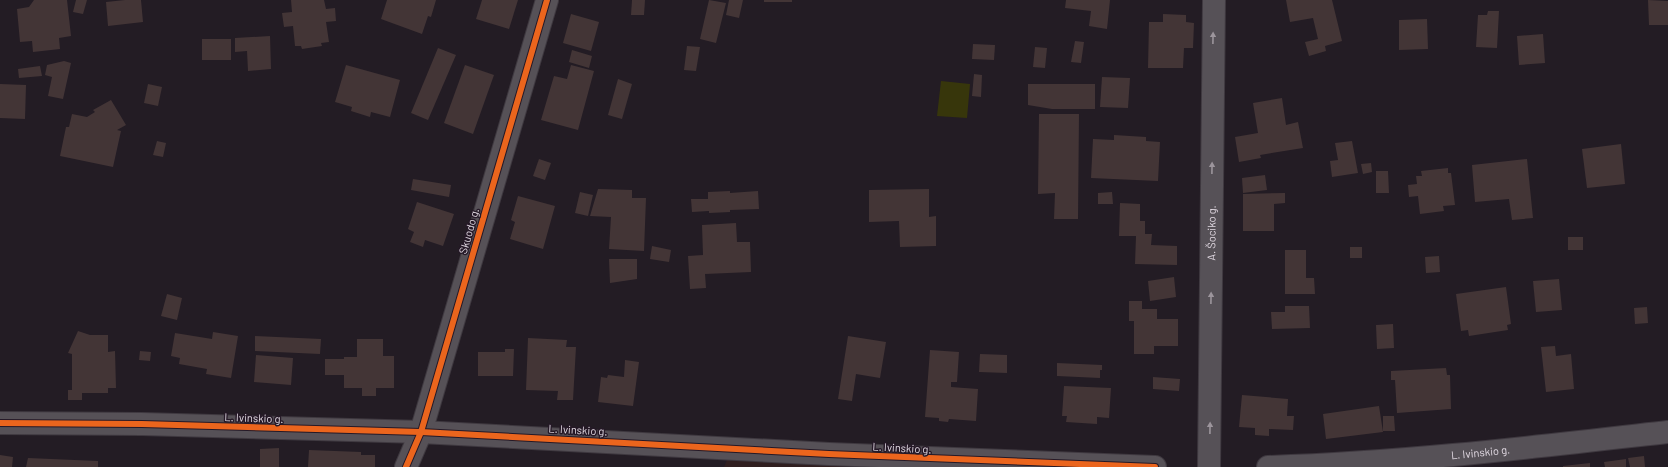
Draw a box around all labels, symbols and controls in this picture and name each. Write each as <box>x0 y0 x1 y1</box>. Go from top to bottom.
one-way arrow <box>1210 31 1216 44</box>
one-way arrow <box>1209 161 1215 174</box>
street label: A. Šociko g. <box>1204 205 1218 261</box>
street label: Skuodo g. <box>456 206 481 255</box>
one-way arrow <box>1208 291 1214 304</box>
street label: L. Ivinskio g. <box>224 410 284 425</box>
street label: L. Ivinskio g. <box>548 421 608 438</box>
one-way arrow <box>1207 421 1213 434</box>
street label: L. Ivinskio g. <box>872 439 932 456</box>
street label: L. Ivinskio g. <box>1450 443 1511 461</box>

